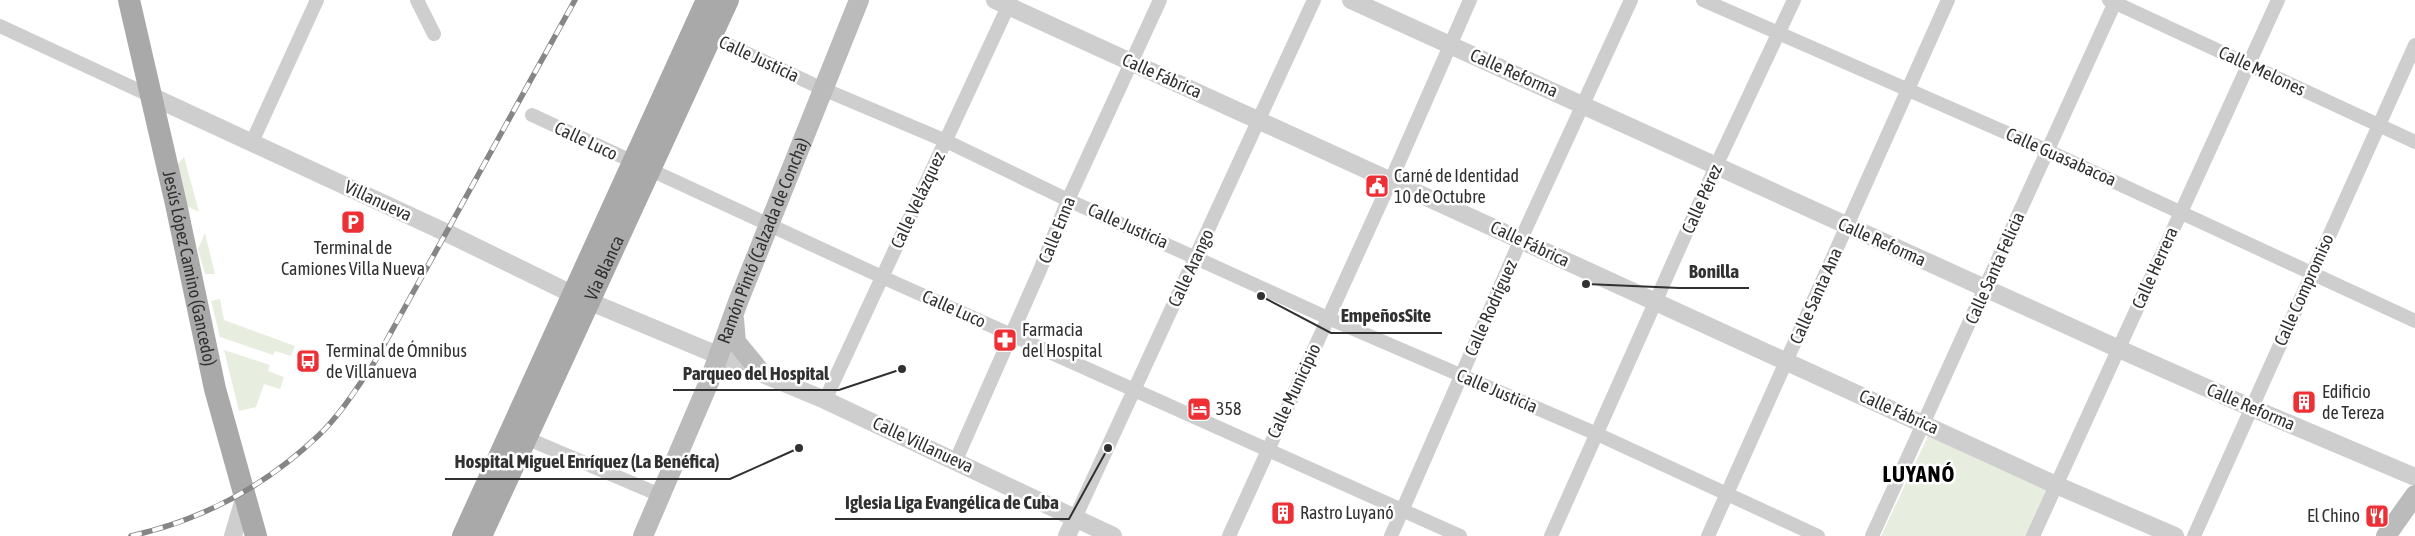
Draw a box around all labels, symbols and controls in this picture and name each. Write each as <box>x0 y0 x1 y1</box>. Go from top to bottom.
street label: Calle Justicia <box>716 31 803 86</box>
street label: Calle Melones <box>2216 41 2309 100</box>
street label: Calle Reforma <box>1467 44 1561 101</box>
street label: Calle Fábrica <box>1119 49 1205 102</box>
street label: Calle Luco <box>551 117 621 164</box>
street label: Calle Guasabacoa <box>2003 123 2119 190</box>
street label: Ramón Pintó (Calzada de Concha) <box>713 134 813 346</box>
street label: Calle Velázquez <box>886 148 949 251</box>
street label: Calle Pérez <box>1677 161 1726 237</box>
place label: Carné de Identidad 10 de Octubre <box>1394 165 1519 207</box>
street label: Jesús López Camino (Gancedo) <box>159 168 221 368</box>
public building icon: Carné de Identidad 10 de Octubre <box>1364 173 1390 199</box>
street label: Villanueva <box>341 176 415 225</box>
street label: Calle Enna <box>1034 193 1079 266</box>
street label: Calle Justicia <box>1085 199 1172 253</box>
parking icon: Terminal de Camiones Villa Nueva <box>340 209 366 235</box>
street label: Calle Santa Felicia <box>1960 209 2029 327</box>
street label: Calle Reforma <box>1835 213 1929 270</box>
street label: Calle Fábrica <box>1487 216 1573 271</box>
street label: Calle Herrera <box>2127 224 2182 312</box>
street label: Calle Arango <box>1163 226 1218 310</box>
street label: Calle Compromiso <box>2270 231 2338 349</box>
street label: Vía Blanca <box>580 232 628 304</box>
place label: Terminal de Camiones Villa Nueva <box>281 237 425 279</box>
street label: Calle Santa Ana <box>1785 244 1846 347</box>
callout: Bonilla <box>1679 254 1749 288</box>
street label: Calle Rodríguez <box>1460 256 1521 359</box>
text: Bonilla <box>1689 260 1739 282</box>
street label: Calle Luco <box>919 285 989 332</box>
callout: EmpeñosSite <box>1331 299 1442 333</box>
text: EmpeñosSite <box>1341 304 1432 326</box>
place label: Farmacia del Hospital <box>1022 319 1102 361</box>
pharmacy icon: Farmacia del Hospital <box>992 327 1018 353</box>
place label: Terminal de Ómnibus de Villanueva <box>326 340 467 382</box>
street label: Calle Municipio <box>1262 340 1325 441</box>
bus stop icon: Terminal de Ómnibus de Villanueva <box>295 348 321 374</box>
callout: Parqueo del Hospital <box>673 356 839 390</box>
text: Parqueo del Hospital <box>683 362 830 384</box>
street label: Calle Justicia <box>1454 364 1541 417</box>
street label: Calle Reforma <box>2204 379 2298 435</box>
place label: Edificio de Tereza <box>2322 381 2385 423</box>
street label: Calle Fábrica <box>1856 385 1942 438</box>
building icon: Edificio de Tereza <box>2291 389 2317 415</box>
hotel icon: 358 <box>1186 396 1212 422</box>
place label: 358 <box>1216 398 1241 419</box>
street label: Calle Villanueva <box>870 412 977 477</box>
callout: Hospital Miguel Enríquez (La Benéfica) <box>445 445 730 479</box>
text: Hospital Miguel Enríquez (La Benéfica) <box>454 450 720 472</box>
district label: LUYANÓ <box>1883 461 1955 487</box>
callout: Iglesia Liga Evangélica de Cuba <box>835 485 1069 519</box>
text: Iglesia Liga Evangélica de Cuba <box>845 491 1059 513</box>
building icon: Rastro Luyanó <box>1270 500 1296 526</box>
place label: Rastro Luyanó <box>1300 502 1394 523</box>
restaurant icon: El Chino <box>2364 503 2390 529</box>
place label: El Chino <box>2307 505 2360 526</box>

